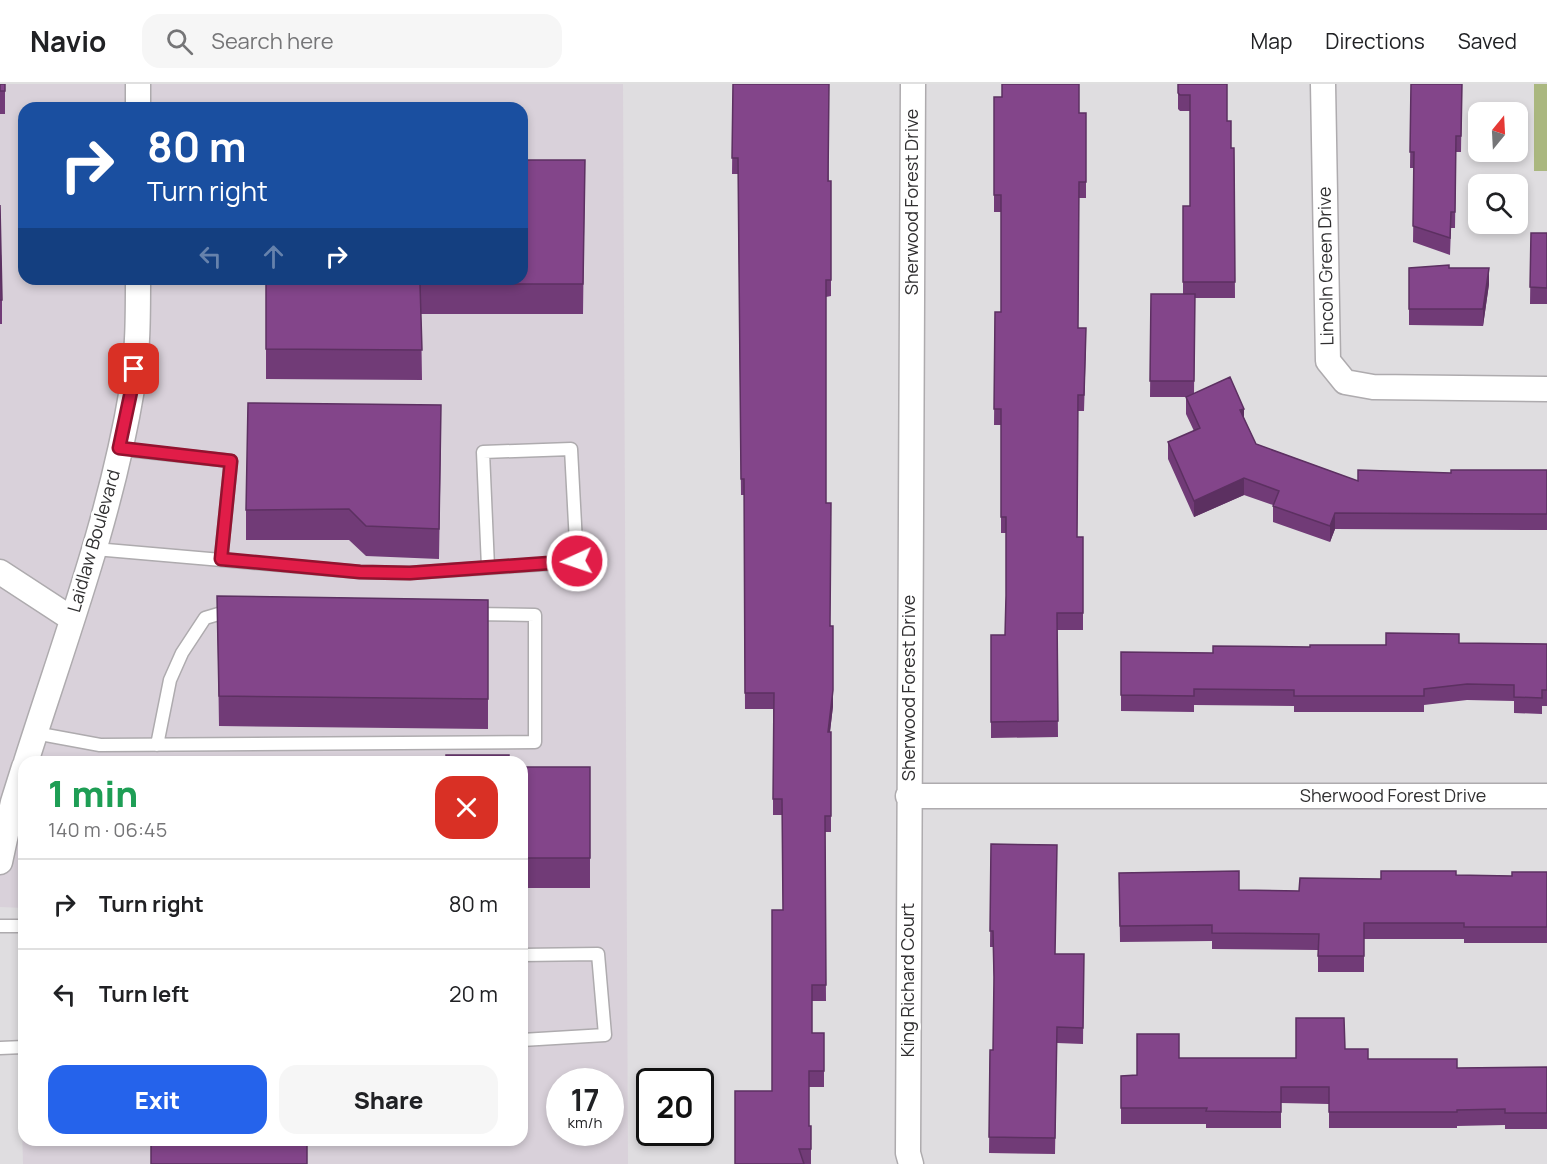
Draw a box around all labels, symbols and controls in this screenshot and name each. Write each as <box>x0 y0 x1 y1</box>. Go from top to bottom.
search box <box>142 14 562 68</box>
text: Navio <box>30 22 106 60</box>
icon: search <box>163 25 196 58</box>
text: Search here <box>211 26 334 56</box>
text: Map <box>1251 27 1292 55</box>
text: Directions <box>1325 27 1425 55</box>
text: Saved <box>1458 27 1517 55</box>
north arrow <box>1468 102 1528 162</box>
map controls <box>1468 102 1528 234</box>
street label: Sherwood Forest Drive <box>899 109 923 295</box>
text: 80 m <box>147 117 247 175</box>
icon: right <box>48 126 126 204</box>
text: Turn right <box>147 172 268 209</box>
button: search <box>1468 174 1528 234</box>
street label: Lincoln Green Drive <box>1312 186 1338 346</box>
icon: left <box>194 240 227 273</box>
icon: ahead <box>257 240 290 273</box>
icon: right <box>320 240 353 273</box>
pin <box>108 343 159 394</box>
icon: arrive <box>117 352 150 385</box>
street label: Laidlaw Boulevard <box>61 466 125 615</box>
position arrow <box>545 529 609 593</box>
street label: Sherwood Forest Drive <box>896 595 920 781</box>
text: 1 min <box>48 769 138 818</box>
button: close <box>435 776 498 839</box>
street label: Sherwood Forest Drive <box>1300 783 1486 807</box>
text: 140 m · 06:45 <box>48 816 167 843</box>
icon: right <box>48 888 81 921</box>
text: Turn right <box>99 889 204 919</box>
text: 80 m <box>449 889 498 919</box>
street label: King Richard Court <box>895 903 919 1057</box>
icon: left <box>48 978 81 1011</box>
text: Turn left <box>99 979 189 1009</box>
text: 20 m <box>449 979 498 1009</box>
button: Exit <box>48 1065 267 1134</box>
button: Share <box>279 1065 498 1134</box>
speed limit sign: 20 <box>636 1068 714 1146</box>
text: 17 <box>570 1079 600 1120</box>
text: km/h <box>568 1112 602 1133</box>

